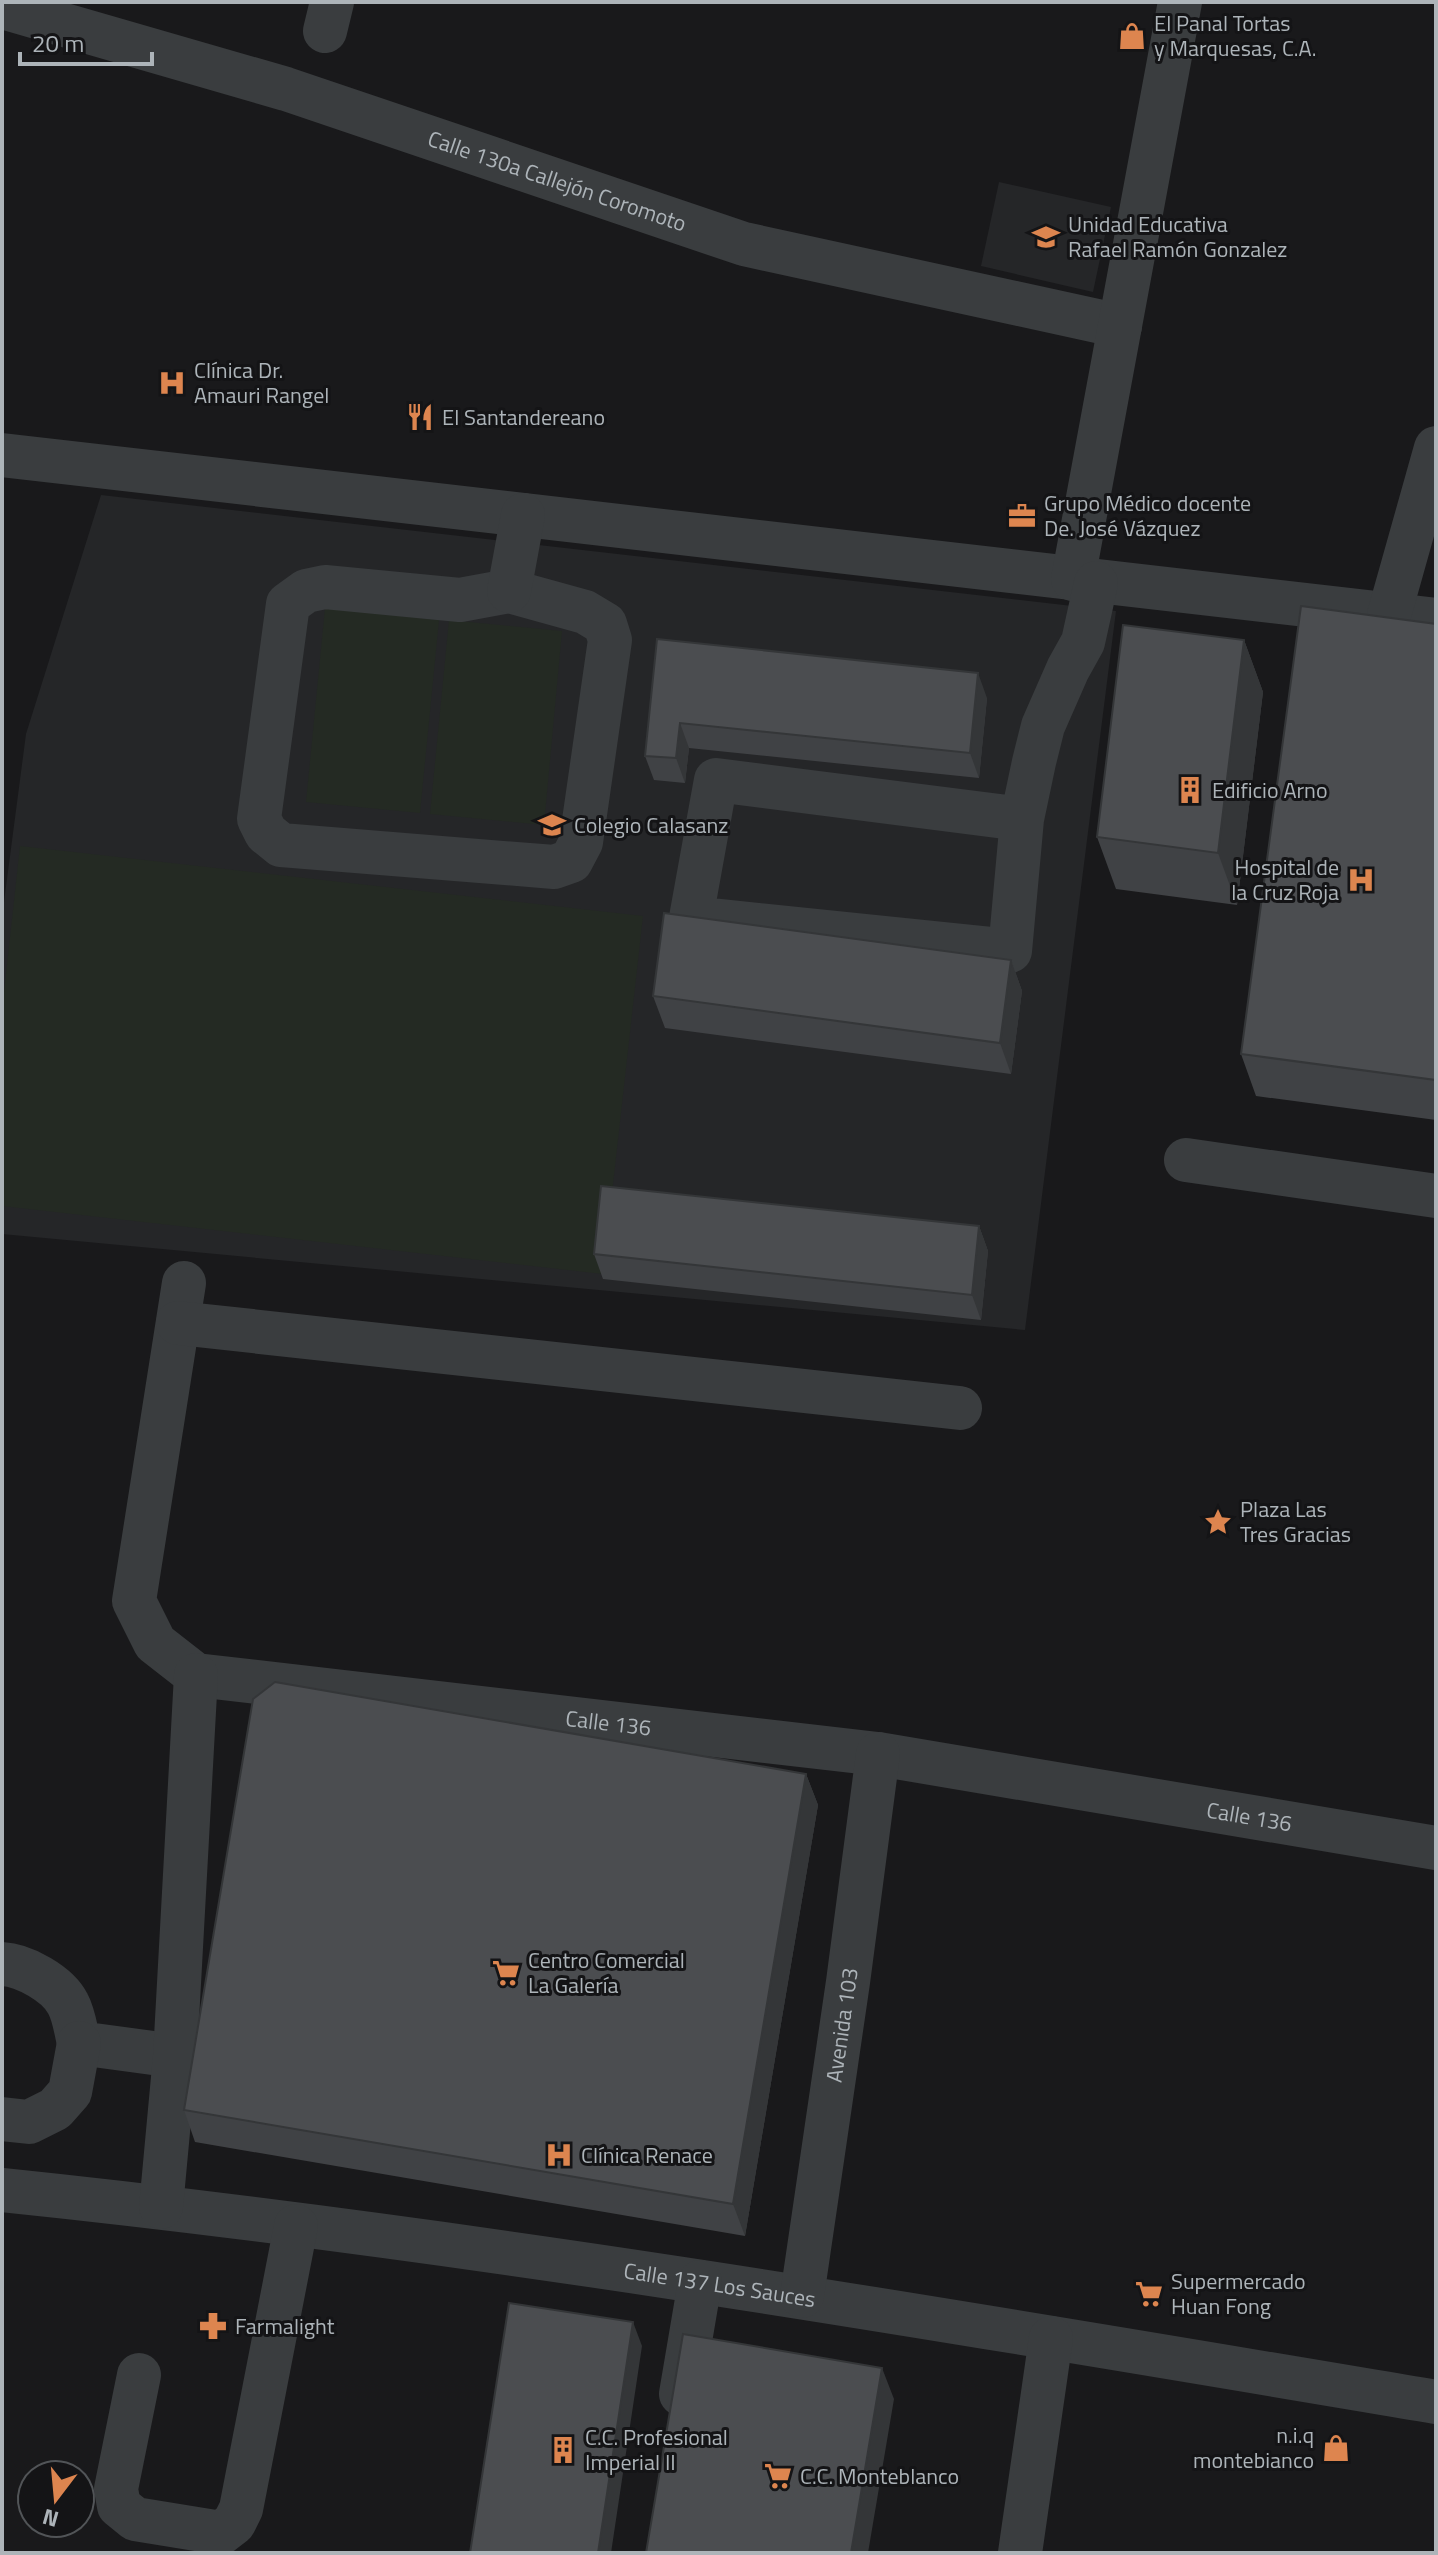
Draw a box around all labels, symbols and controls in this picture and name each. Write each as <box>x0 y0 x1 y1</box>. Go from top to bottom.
place label: El Panal Tortas y Marquesas, C.A. <box>1154 6 1316 65</box>
scale bar <box>20 16 152 66</box>
shop icon: El Panal Tortas y Marquesas, C.A. <box>1117 21 1147 51</box>
text: 20 m <box>32 25 84 61</box>
street label: Calle 130a Callejón Coromoto <box>423 121 691 240</box>
place label: Unidad Educativa Rafael Ramón Gonzalez <box>1068 207 1287 266</box>
school or university icon: Unidad Educativa Rafael Ramón Gonzalez <box>1031 222 1061 252</box>
place label: Clínica Dr. Amauri Rangel <box>194 353 329 412</box>
hospital icon: Clínica Dr. Amauri Rangel <box>157 368 187 398</box>
place label: El Santandereano <box>442 400 605 434</box>
restaurant icon: El Santandereano <box>405 402 435 432</box>
place label: Grupo Médico docente De. José Vázquez <box>1044 486 1251 545</box>
office icon: Grupo Médico docente De. José Vázquez <box>1007 501 1037 531</box>
place label: Edificio Arno <box>1212 773 1328 807</box>
building icon: Edificio Arno <box>1175 775 1205 805</box>
place label: Colegio Calasanz <box>574 808 728 842</box>
school or university icon: Colegio Calasanz <box>537 810 567 840</box>
place label: Hospital de la Cruz Roja <box>1231 850 1339 909</box>
hospital icon: Hospital de la Cruz Roja <box>1346 865 1376 895</box>
place label: Plaza Las Tres Gracias <box>1240 1492 1351 1551</box>
place icon: Plaza Las Tres Gracias <box>1203 1507 1233 1537</box>
street label: Calle 136 <box>564 1701 653 1745</box>
street label: Calle 136 <box>1204 1793 1295 1840</box>
place label: Centro Comercial La Galería <box>528 1943 685 2002</box>
supermarket icon: Centro Comercial La Galería <box>491 1958 521 1988</box>
street label: Avenida 103 <box>817 1966 867 2084</box>
place label: Clínica Renace <box>581 2138 713 2172</box>
hospital icon: Clínica Renace <box>544 2140 574 2170</box>
street label: Calle 137 Los Sauces <box>622 2253 818 2316</box>
place label: Supermercado Huan Fong <box>1171 2264 1306 2323</box>
supermarket icon: Supermercado Huan Fong <box>1134 2279 1164 2309</box>
place label: Farmalight <box>235 2309 335 2343</box>
pharmacy icon: Farmalight <box>198 2311 228 2341</box>
place label: n.i.q montebianco <box>1193 2418 1314 2477</box>
place label: C.C. Profesional Imperial II <box>585 2420 728 2479</box>
shop icon: n.i.q montebianco <box>1321 2433 1351 2463</box>
building icon: C.C. Profesional Imperial II <box>548 2435 578 2465</box>
north arrow <box>16 2459 96 2539</box>
place label: C.C. Monteblanco <box>800 2459 959 2493</box>
supermarket icon: C.C. Monteblanco <box>763 2461 793 2491</box>
text: N <box>38 2500 63 2537</box>

